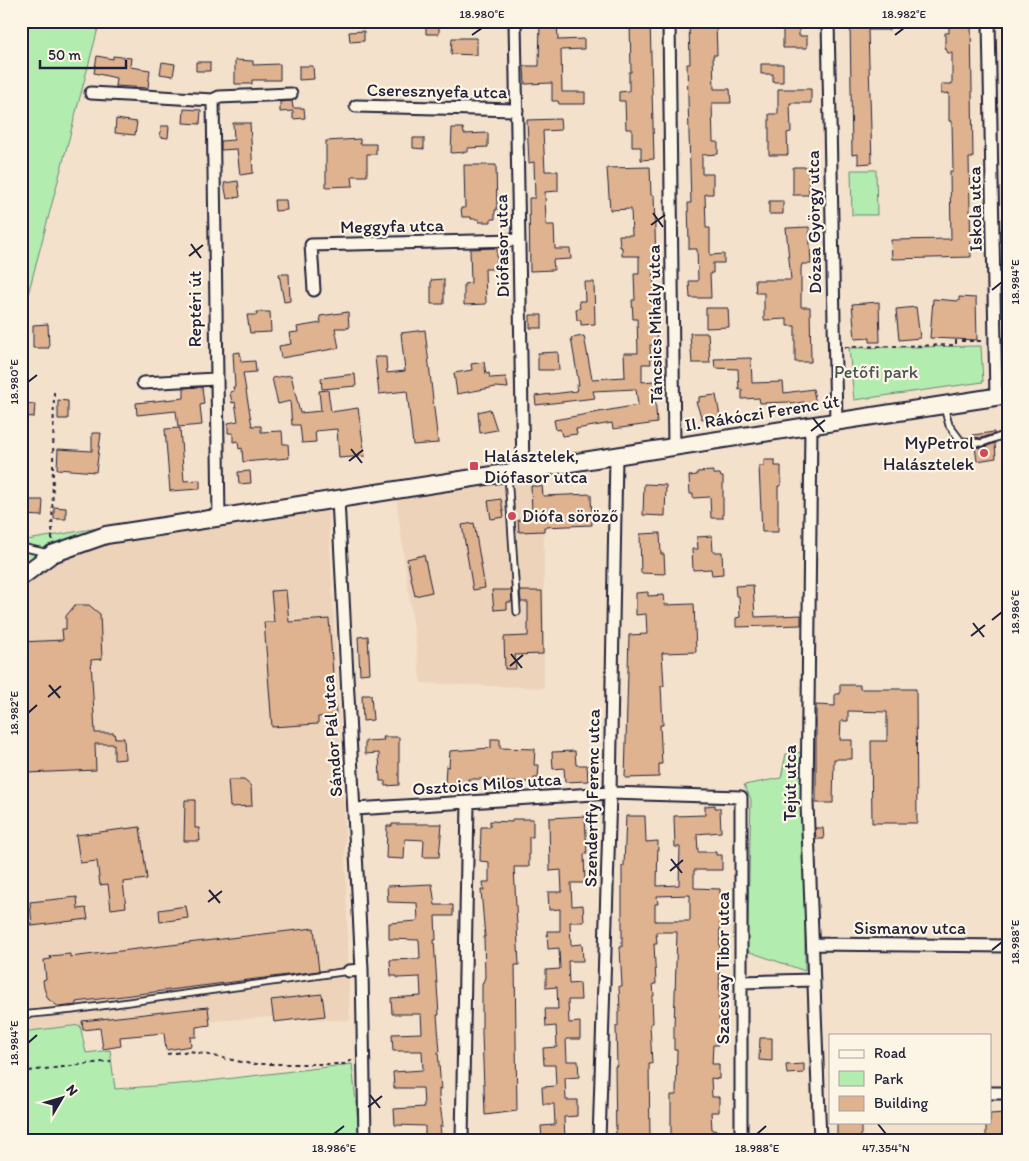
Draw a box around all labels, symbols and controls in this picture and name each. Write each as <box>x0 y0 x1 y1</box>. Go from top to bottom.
text: 18.980°E <box>459 7 505 21</box>
text: 18.982°E <box>882 7 927 21</box>
scale bar <box>40 38 126 70</box>
text: 50 m <box>48 46 81 64</box>
street label: Cseresznyefa utca <box>366 79 508 103</box>
street label: Dózsa György utca <box>802 150 826 294</box>
street label: Iskola utca <box>963 165 987 252</box>
street label: Diófasor utca <box>490 194 514 298</box>
street label: Meggyfa utca <box>340 214 445 238</box>
street label: Táncsics Mihály utca <box>643 244 667 404</box>
text: 18.984°E <box>1008 259 1022 305</box>
street label: Reptéri út <box>184 270 206 347</box>
text: 18.980°E <box>7 359 21 405</box>
park label: Petőfi park <box>834 361 919 383</box>
street label: II. Rákóczi Ferenc út <box>683 390 841 436</box>
place label: MyPetrol Halásztelek <box>883 432 975 475</box>
place label: Halásztelek, Diófasor utca <box>484 445 588 488</box>
marker: MyPetrol Halásztelek <box>978 447 990 459</box>
marker: Halásztelek, Diófasor utca <box>468 460 480 472</box>
place label: Diófa söröző <box>522 505 618 527</box>
marker: Diófa söröző <box>506 510 518 522</box>
text: 18.986°E <box>1008 589 1022 634</box>
street label: Sándor Pál utca <box>317 674 347 798</box>
text: 18.982°E <box>7 690 21 735</box>
street label: Szenderffy Ferenc utca <box>579 708 605 887</box>
street label: Tejút utca <box>779 744 801 821</box>
street label: Osztoics Milos utca <box>412 768 563 800</box>
street label: Szacsvay Tibor utca <box>712 891 734 1044</box>
street label: Sismanov utca <box>854 917 966 939</box>
text: 18.988°E <box>1008 919 1022 964</box>
text: 18.984°E <box>7 1020 21 1066</box>
legend <box>829 1034 992 1124</box>
text: Road <box>874 1044 907 1062</box>
text: Park <box>874 1070 904 1088</box>
north arrow <box>38 1074 88 1124</box>
text: N <box>62 1081 81 1099</box>
text: Building <box>874 1094 928 1112</box>
text: 18.986°E <box>312 1141 357 1155</box>
text: 18.988°E <box>735 1141 780 1155</box>
text: 47.354°N <box>862 1141 910 1155</box>

